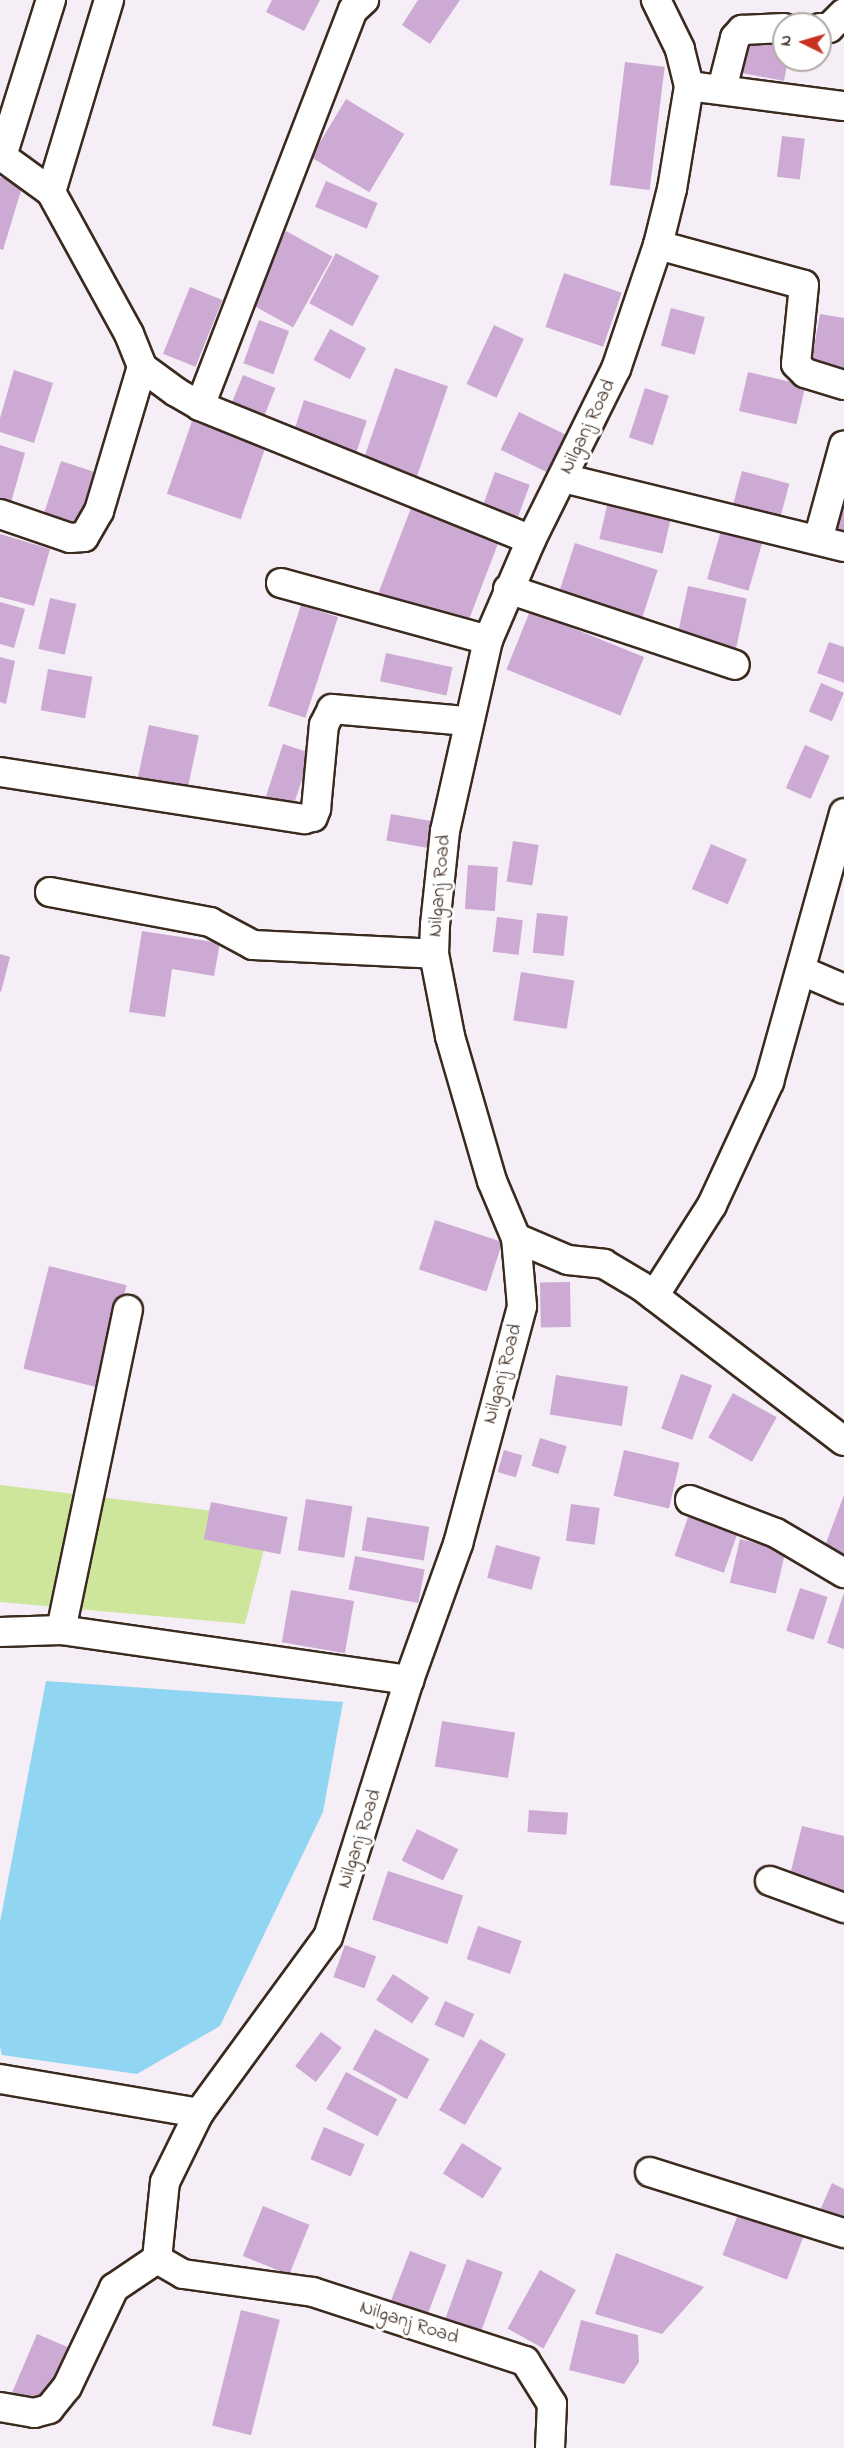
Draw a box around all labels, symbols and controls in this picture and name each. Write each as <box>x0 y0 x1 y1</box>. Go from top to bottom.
north arrow <box>772 12 832 72</box>
text: N <box>774 34 798 47</box>
street label: Nilganj Road <box>555 376 621 478</box>
street label: Nilganj Road <box>424 834 456 938</box>
street label: Nilganj Road <box>478 1321 528 1427</box>
street label: Nilganj Road <box>333 1786 387 1892</box>
street label: Nilganj Road <box>356 2296 462 2350</box>

